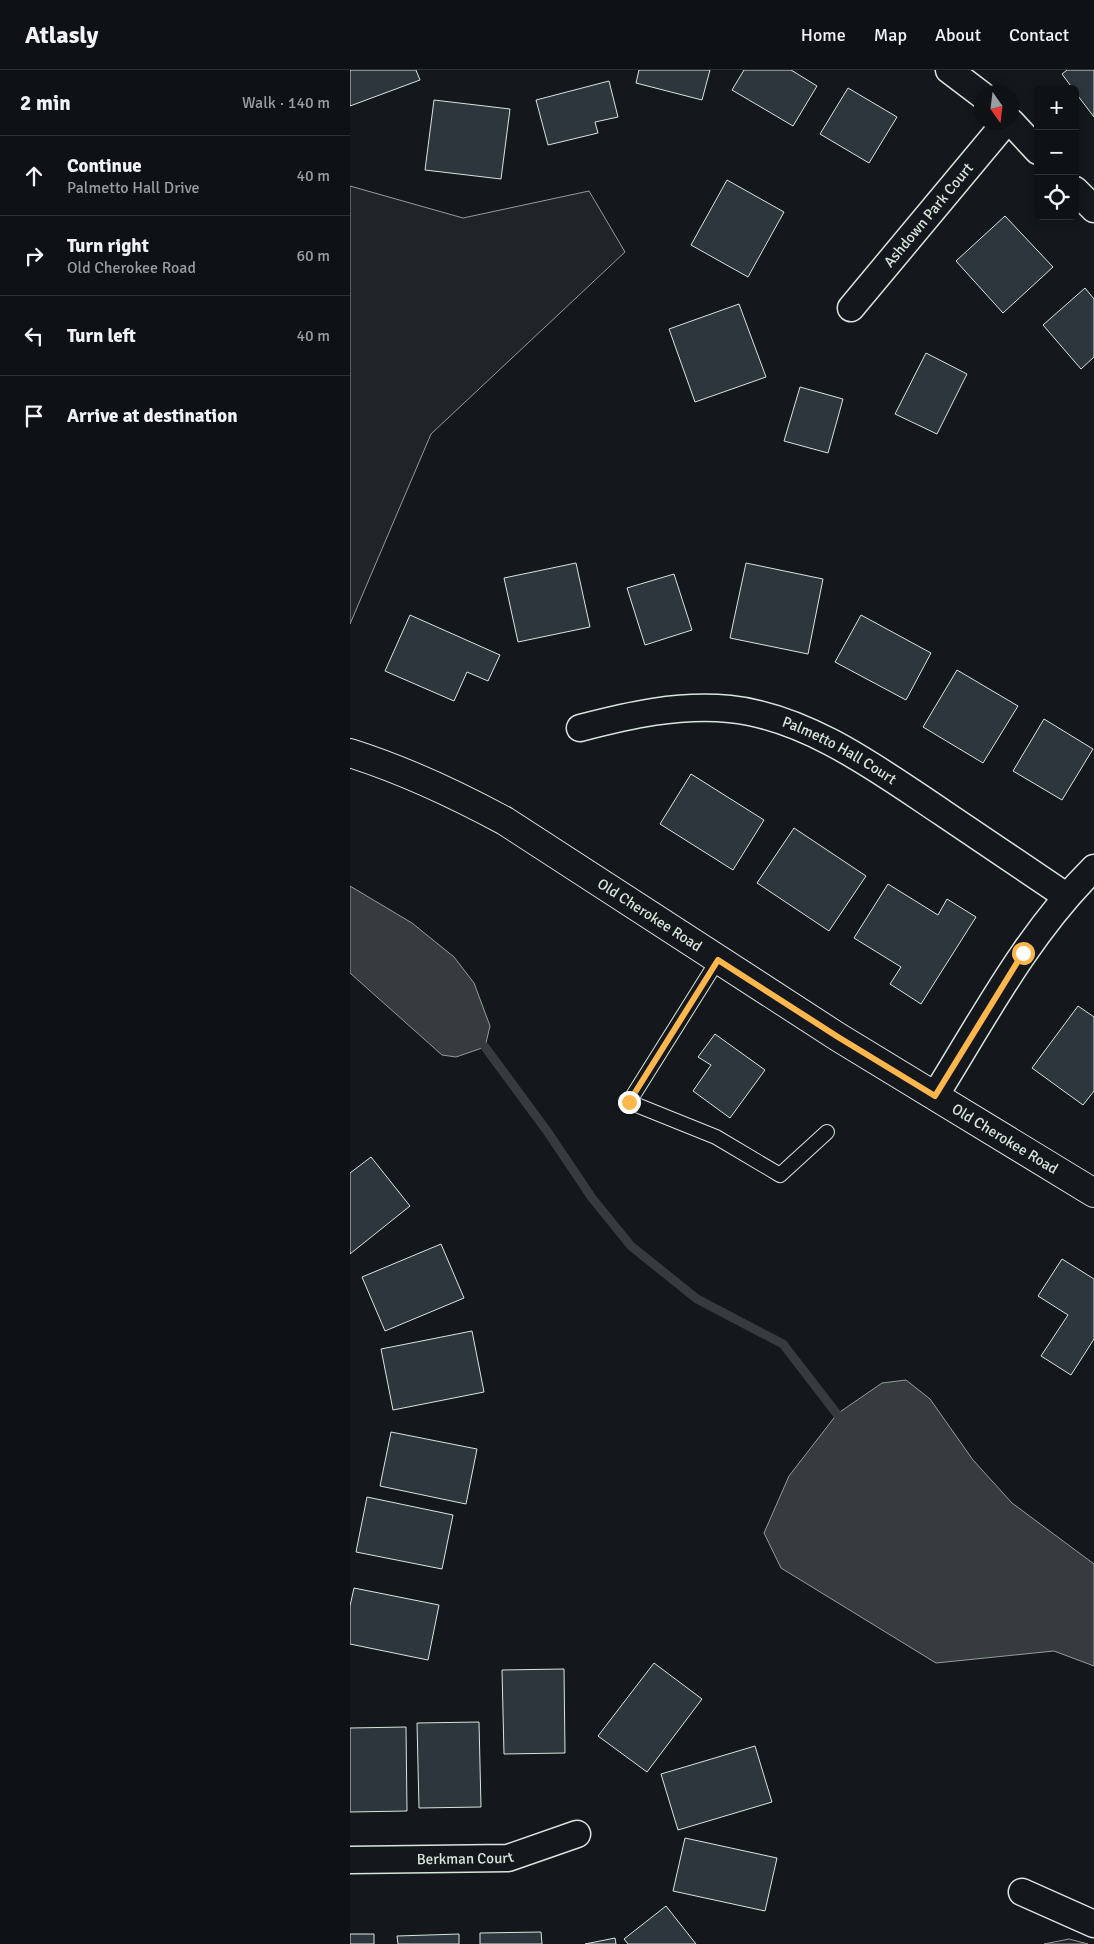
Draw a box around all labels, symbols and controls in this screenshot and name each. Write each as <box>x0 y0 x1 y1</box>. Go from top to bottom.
text: Atlasly <box>25 20 98 50</box>
text: Home <box>801 24 846 46</box>
text: Map <box>874 24 907 46</box>
text: About <box>935 24 981 46</box>
text: Contact <box>1009 24 1069 46</box>
north arrow <box>974 85 1019 130</box>
map controls <box>1034 85 1079 220</box>
button: + <box>1034 85 1079 130</box>
text: 2 min <box>20 90 71 116</box>
text: Walk · 140 m <box>242 93 330 113</box>
button: − <box>1034 130 1079 175</box>
text: Continue <box>67 154 142 178</box>
street label: Ashdown Park Court <box>880 159 977 271</box>
icon: ahead <box>20 162 48 190</box>
text: 40 m <box>296 166 330 186</box>
button: locate <box>1034 175 1079 220</box>
text: Palmetto Hall Drive <box>67 178 200 198</box>
text: Turn right <box>67 234 149 258</box>
icon: right <box>20 242 48 270</box>
text: 60 m <box>296 246 330 266</box>
text: Old Cherokee Road <box>67 258 196 278</box>
icon: left <box>20 322 48 350</box>
text: Turn left <box>67 324 136 348</box>
text: 40 m <box>296 326 330 346</box>
icon: arrive <box>20 402 48 430</box>
text: Arrive at destination <box>67 404 238 428</box>
street label: Palmetto Hall Court <box>780 713 900 788</box>
street label: Old Cherokee Road <box>594 874 705 955</box>
route start <box>1012 942 1035 965</box>
route end <box>618 1091 641 1114</box>
street label: Old Cherokee Road <box>949 1100 1061 1178</box>
street label: Berkman Court <box>416 1848 516 1868</box>

